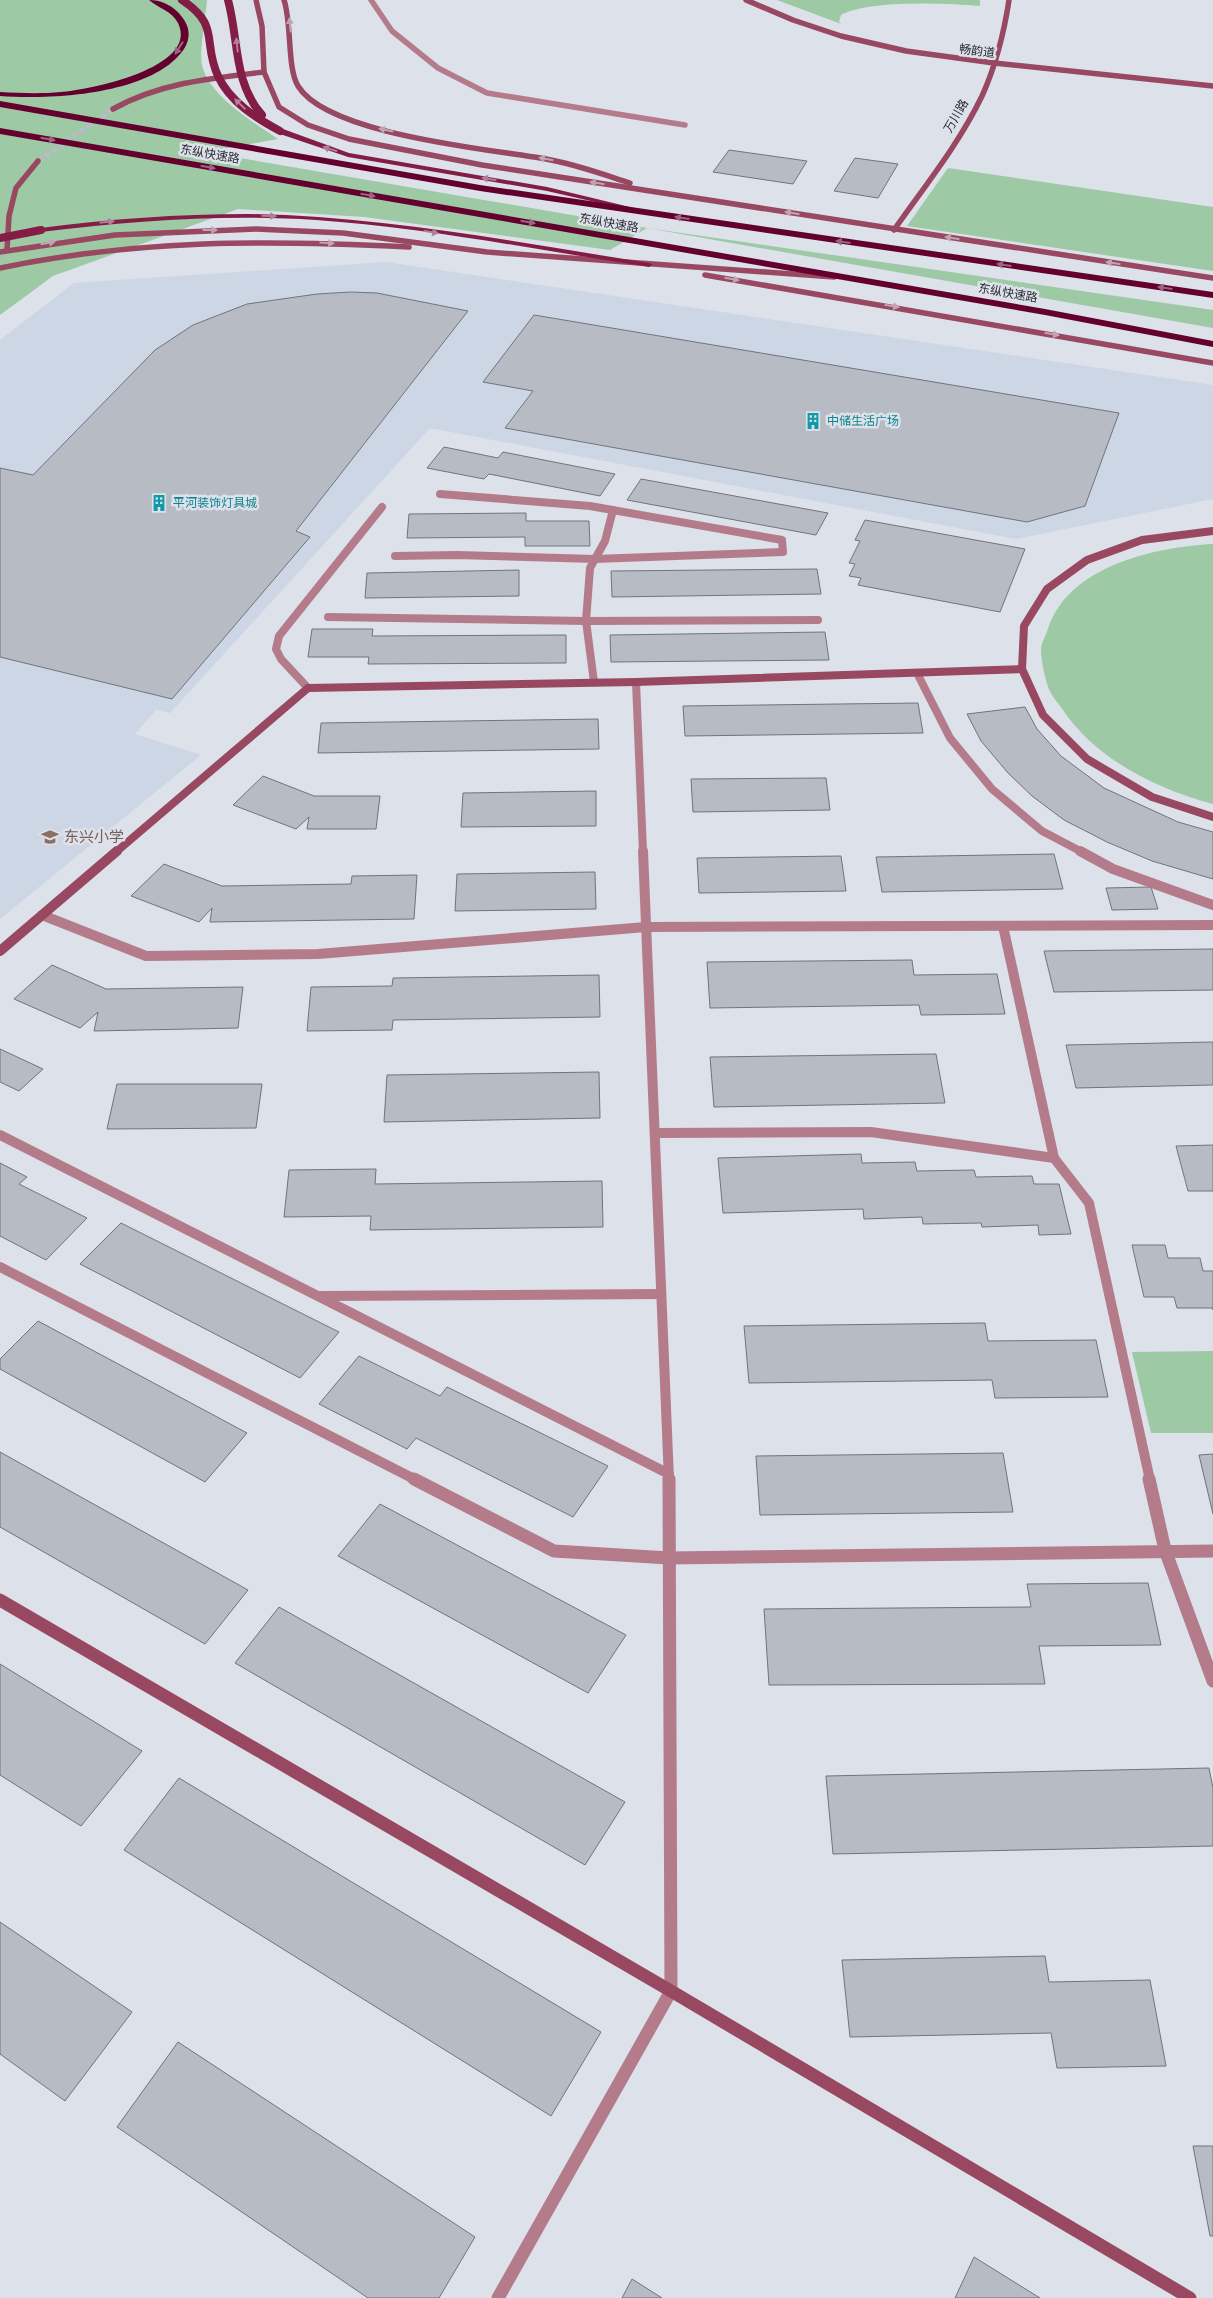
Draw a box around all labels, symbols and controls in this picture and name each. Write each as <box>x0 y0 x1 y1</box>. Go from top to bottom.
one-way arrow <box>286 16 294 32</box>
one-way arrow <box>233 37 241 53</box>
one-way arrow <box>175 41 184 54</box>
street label: 畅韵道 <box>958 42 996 60</box>
street label: 万川路 <box>941 97 971 135</box>
one-way arrow <box>234 98 246 110</box>
one-way arrow <box>378 126 393 134</box>
one-way arrow <box>40 136 56 144</box>
street label: 东纵快速路 <box>179 142 241 166</box>
one-way arrow <box>322 145 337 152</box>
one-way arrow <box>537 155 553 163</box>
one-way arrow <box>201 163 217 171</box>
one-way arrow <box>481 175 497 183</box>
one-way arrow <box>588 178 604 186</box>
one-way arrow <box>361 191 377 199</box>
one-way arrow <box>783 209 799 217</box>
street label: 东纵快速路 <box>578 211 640 235</box>
one-way arrow <box>261 213 277 221</box>
one-way arrow <box>674 214 690 222</box>
one-way arrow <box>99 218 115 226</box>
one-way arrow <box>521 219 537 227</box>
one-way arrow <box>202 226 218 234</box>
one-way arrow <box>423 228 439 236</box>
one-way arrow <box>944 234 960 242</box>
one-way arrow <box>835 238 851 246</box>
one-way arrow <box>40 239 56 247</box>
one-way arrow <box>319 239 335 247</box>
one-way arrow <box>1105 258 1121 266</box>
one-way arrow <box>996 261 1012 269</box>
one-way arrow <box>724 276 740 284</box>
street label: 东纵快速路 <box>977 281 1039 305</box>
one-way arrow <box>1156 284 1172 292</box>
one-way arrow <box>885 303 901 311</box>
one-way arrow <box>1045 330 1061 338</box>
building icon: 中储生活广场 <box>803 411 823 431</box>
place label: 中储生活广场 <box>827 414 899 428</box>
building icon: 平河装饰灯具城 <box>149 493 169 513</box>
place label: 平河装饰灯具城 <box>173 496 257 510</box>
school or university icon: 东兴小学 <box>40 827 60 847</box>
place label: 东兴小学 <box>64 828 124 846</box>

